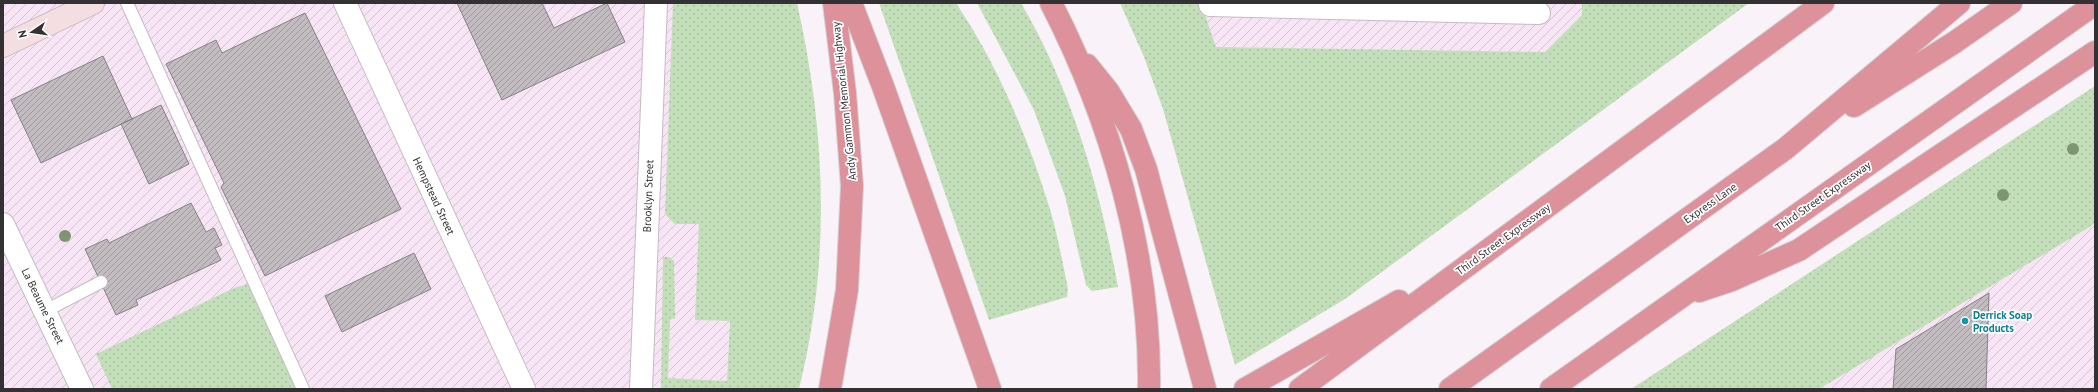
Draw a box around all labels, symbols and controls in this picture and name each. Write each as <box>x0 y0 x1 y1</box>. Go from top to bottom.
north arrow <box>12 12 52 52</box>
street label: Andy Gammon Memorial Highway <box>829 20 859 181</box>
text: N <box>15 29 30 39</box>
street label: Hempstead Street <box>410 155 458 237</box>
street label: Third Street Expressway <box>1773 157 1874 234</box>
street label: Brooklyn Street <box>640 159 656 233</box>
street label: Express Lane <box>1681 179 1740 226</box>
street label: Third Street Expressway <box>1453 199 1554 278</box>
street label: La Beaume Street <box>19 266 68 347</box>
place label: Derrick Soap Products <box>1973 308 2032 335</box>
marker: Derrick Soap Products <box>1960 316 1970 326</box>

